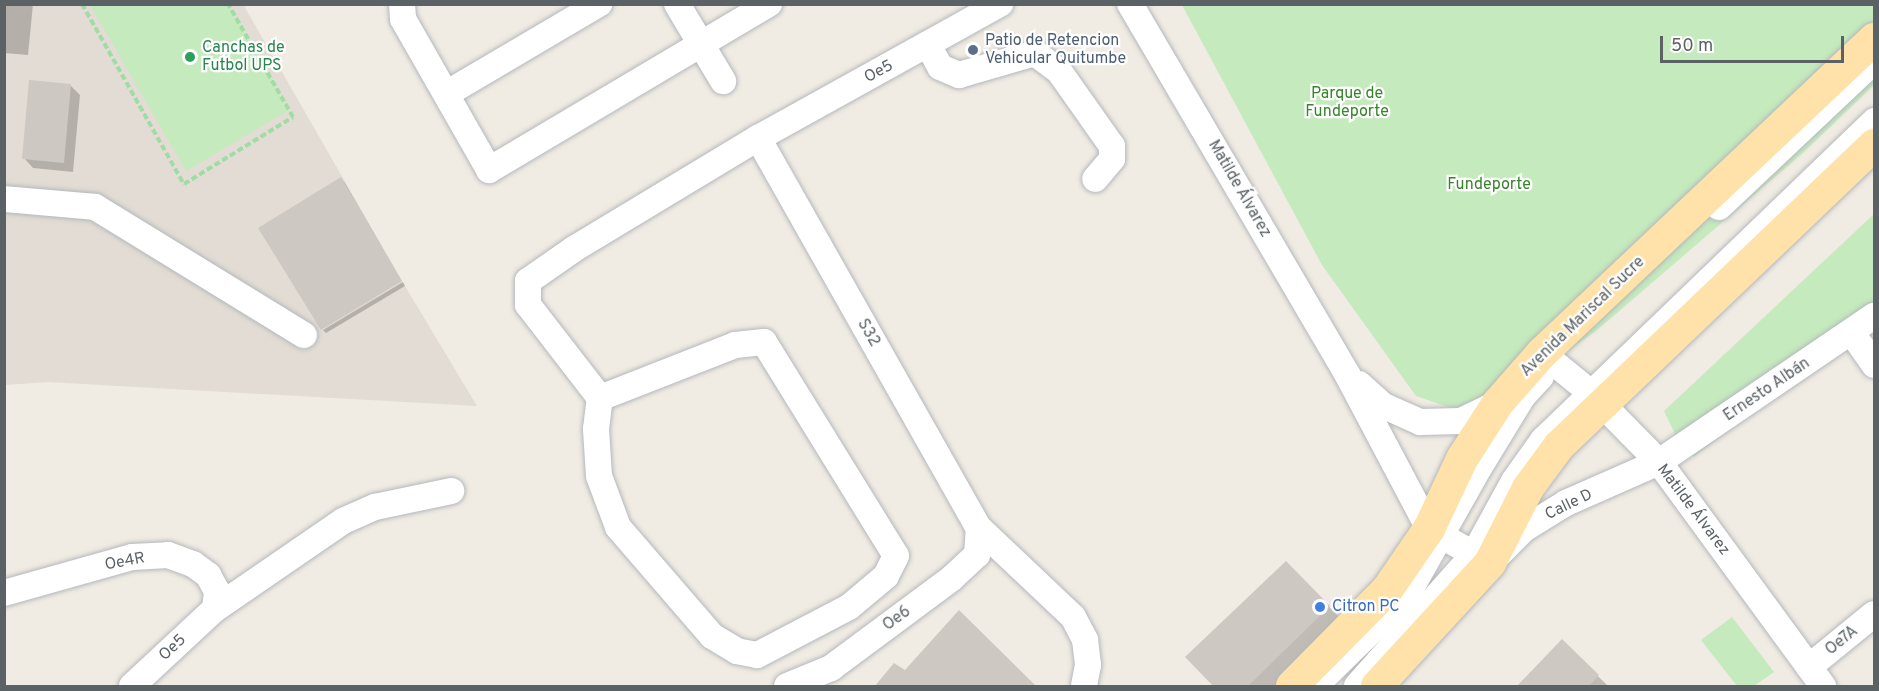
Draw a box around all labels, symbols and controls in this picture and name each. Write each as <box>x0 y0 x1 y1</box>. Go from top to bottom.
scale bar <box>1663 24 1848 62</box>
place label: Patio de Retencion Vehicular Quitumbe <box>985 31 1126 69</box>
text: 50 m <box>1671 35 1713 58</box>
place label: Canchas de Futbol UPS <box>202 38 285 76</box>
marker: Patio de Retencion Vehicular Quitumbe <box>966 43 980 57</box>
marker: Canchas de Futbol UPS <box>183 50 197 64</box>
street label: Oe5 <box>861 56 897 88</box>
park label: Parque de Fundeporte <box>1305 84 1389 122</box>
street label: Matilde Álvarez <box>1203 137 1275 241</box>
park label: Fundeporte <box>1447 175 1531 195</box>
street label: Avenida Mariscal Sucre <box>1517 253 1649 381</box>
street label: S32 <box>853 316 883 350</box>
street label: Ernesto Albán <box>1720 354 1814 426</box>
street label: Matilde Álvarez <box>1652 460 1734 560</box>
street label: Calle D <box>1542 485 1596 525</box>
street label: Oe4R <box>103 549 147 575</box>
place label: Citron PC <box>1332 597 1400 617</box>
marker: Citron PC <box>1313 600 1327 614</box>
street label: Oe6 <box>879 603 915 635</box>
street label: Oe7A <box>1822 622 1862 660</box>
street label: Oe5 <box>155 631 191 665</box>

